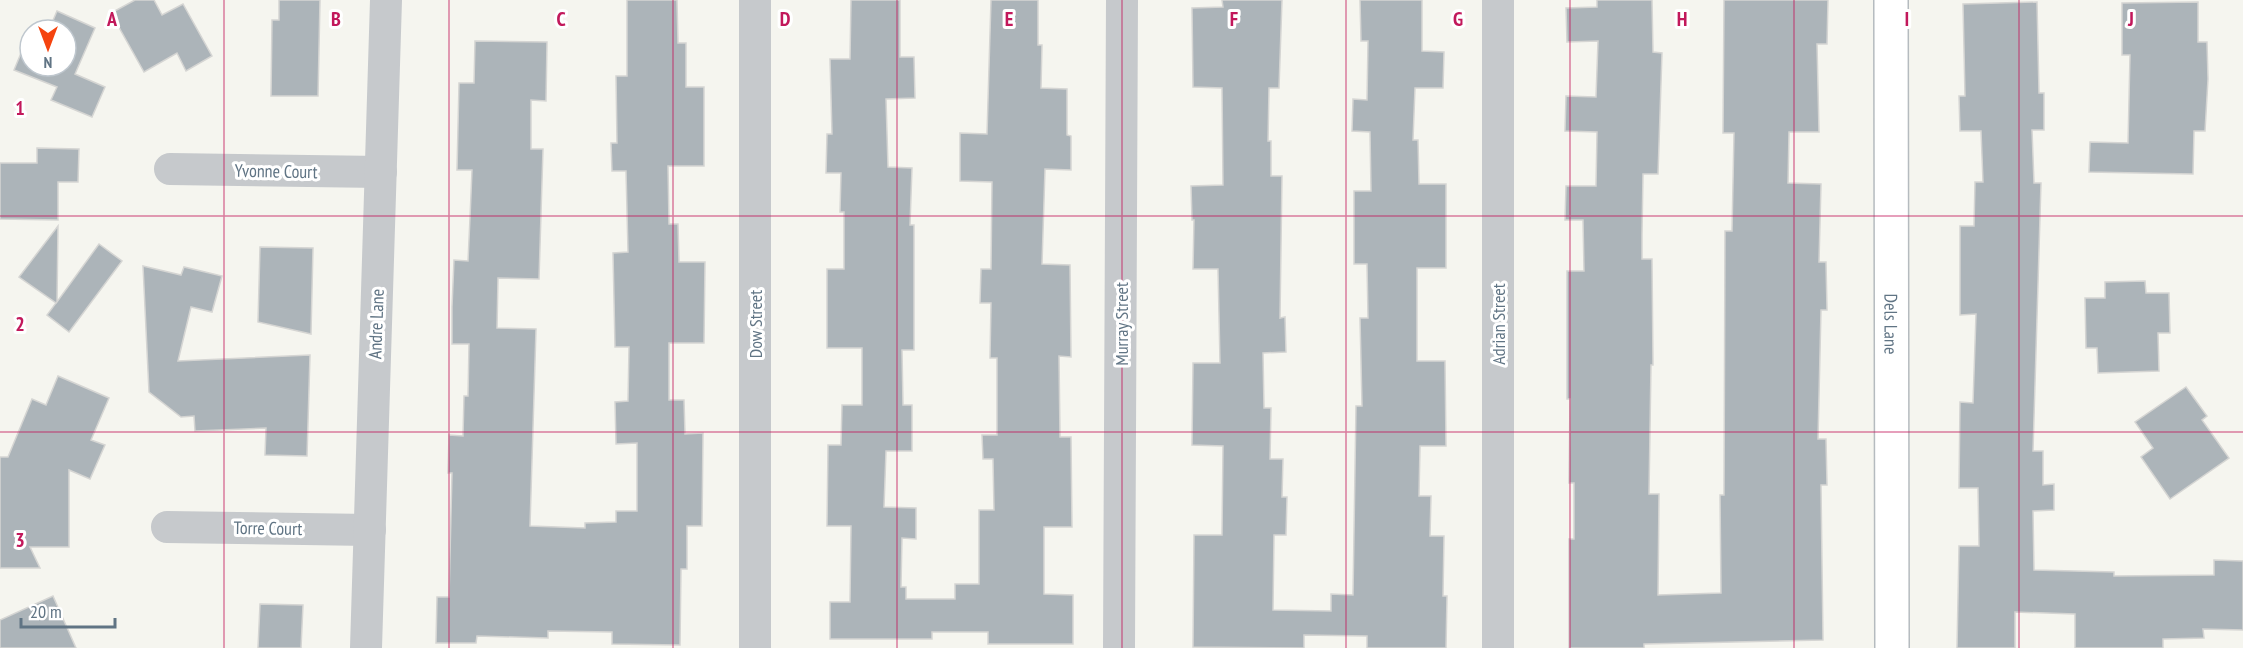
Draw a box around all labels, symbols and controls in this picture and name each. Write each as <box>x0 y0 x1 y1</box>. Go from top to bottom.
text: A <box>106 6 118 32</box>
text: B <box>331 6 341 32</box>
text: C <box>556 6 566 32</box>
text: D <box>780 6 791 32</box>
text: E <box>1005 6 1013 32</box>
text: F <box>1230 6 1238 32</box>
text: G <box>1453 6 1463 32</box>
text: H <box>1677 6 1687 32</box>
text: I <box>1905 6 1909 32</box>
text: J <box>2127 6 2134 32</box>
north arrow <box>18 18 78 78</box>
text: N <box>44 53 52 73</box>
text: 1 <box>15 95 25 121</box>
street label: Yvonne Court <box>234 159 318 183</box>
street label: Murray Street <box>1110 282 1133 366</box>
street label: Adrian Street <box>1487 283 1510 365</box>
street label: Andre Lane <box>363 289 389 359</box>
street label: Dow Street <box>744 290 767 358</box>
street label: Dels Lane <box>1880 294 1903 354</box>
text: 2 <box>15 311 25 337</box>
street label: Torre Court <box>233 516 303 540</box>
text: 3 <box>15 527 25 553</box>
scale bar <box>21 591 116 629</box>
text: 20 m <box>30 600 62 623</box>

